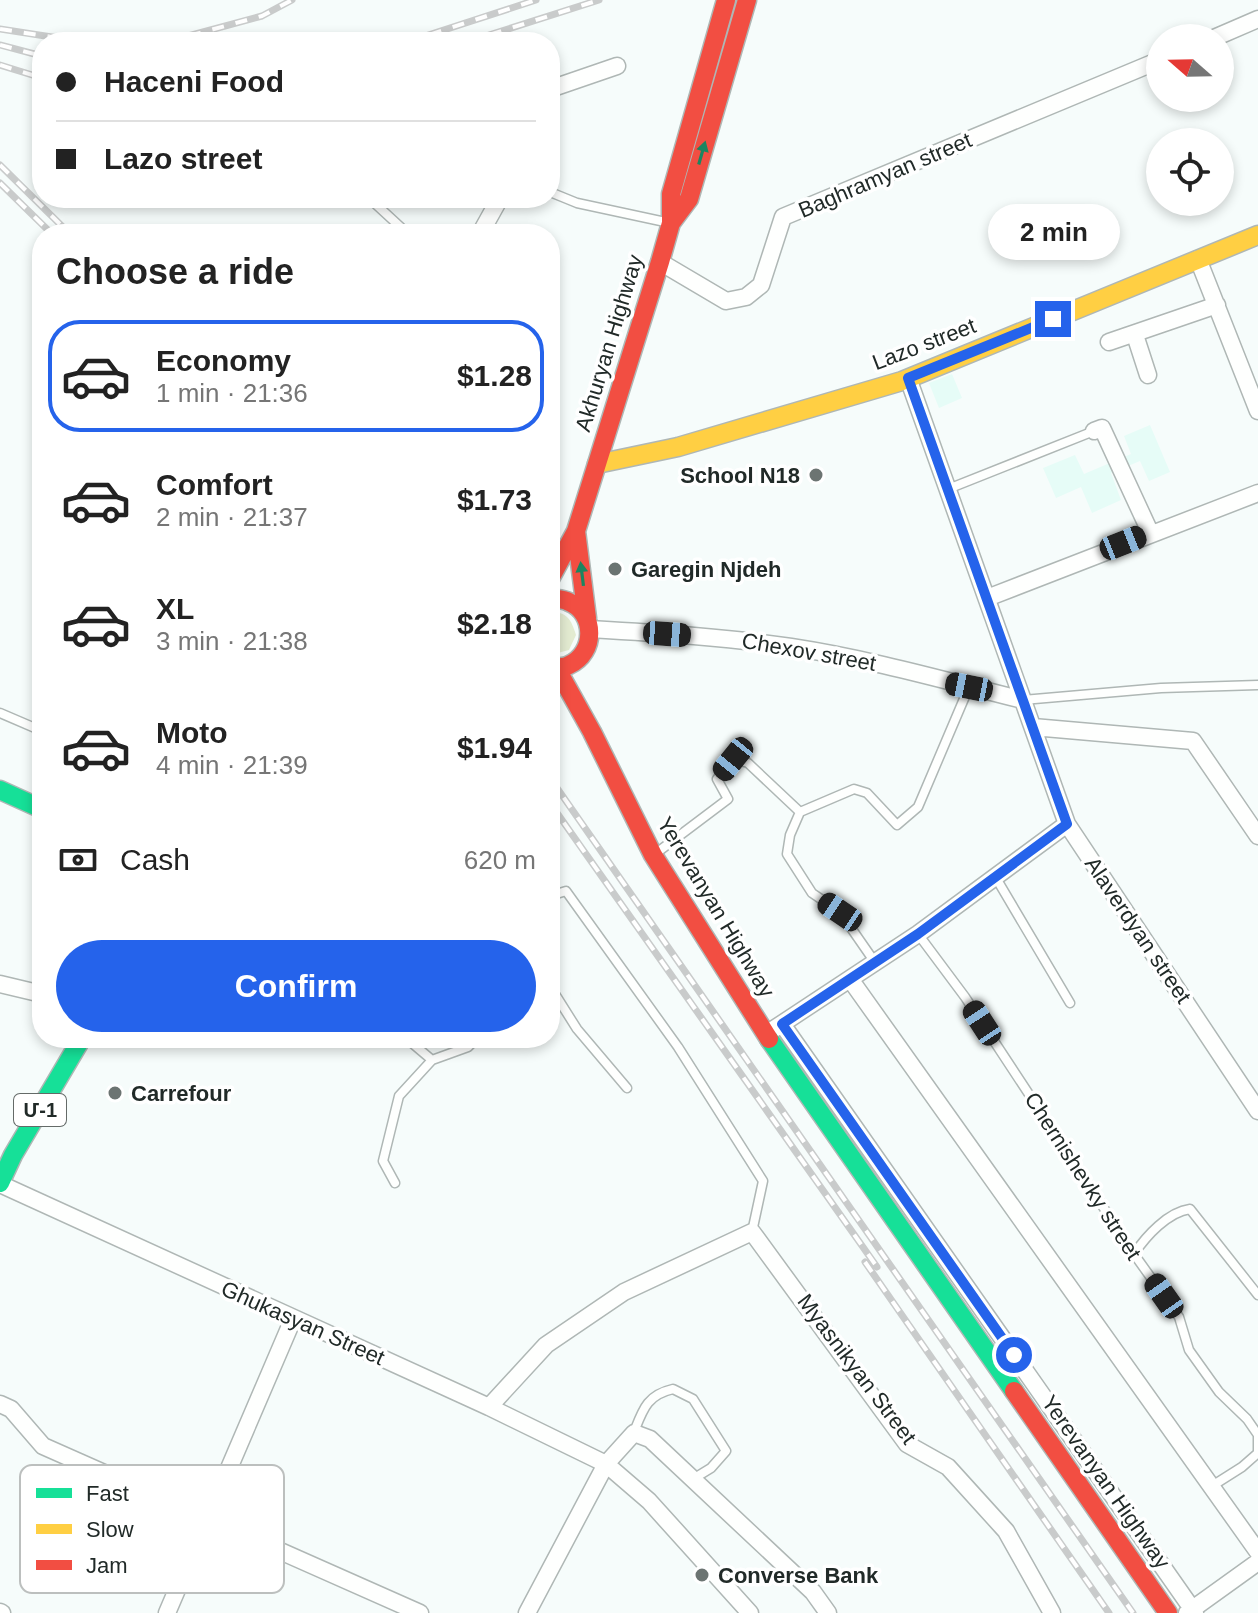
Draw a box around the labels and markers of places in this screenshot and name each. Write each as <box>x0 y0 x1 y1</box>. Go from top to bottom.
place label: School N18 <box>680 463 800 488</box>
marker: School N18 <box>807 466 825 484</box>
place label: Garegin Njdeh <box>631 557 781 582</box>
marker: Garegin Njdeh <box>606 560 624 578</box>
place label: Carrefour <box>131 1081 232 1106</box>
marker: Carrefour <box>106 1084 124 1102</box>
place label: Converse Bank <box>718 1563 879 1588</box>
marker: Converse Bank <box>693 1566 711 1584</box>

